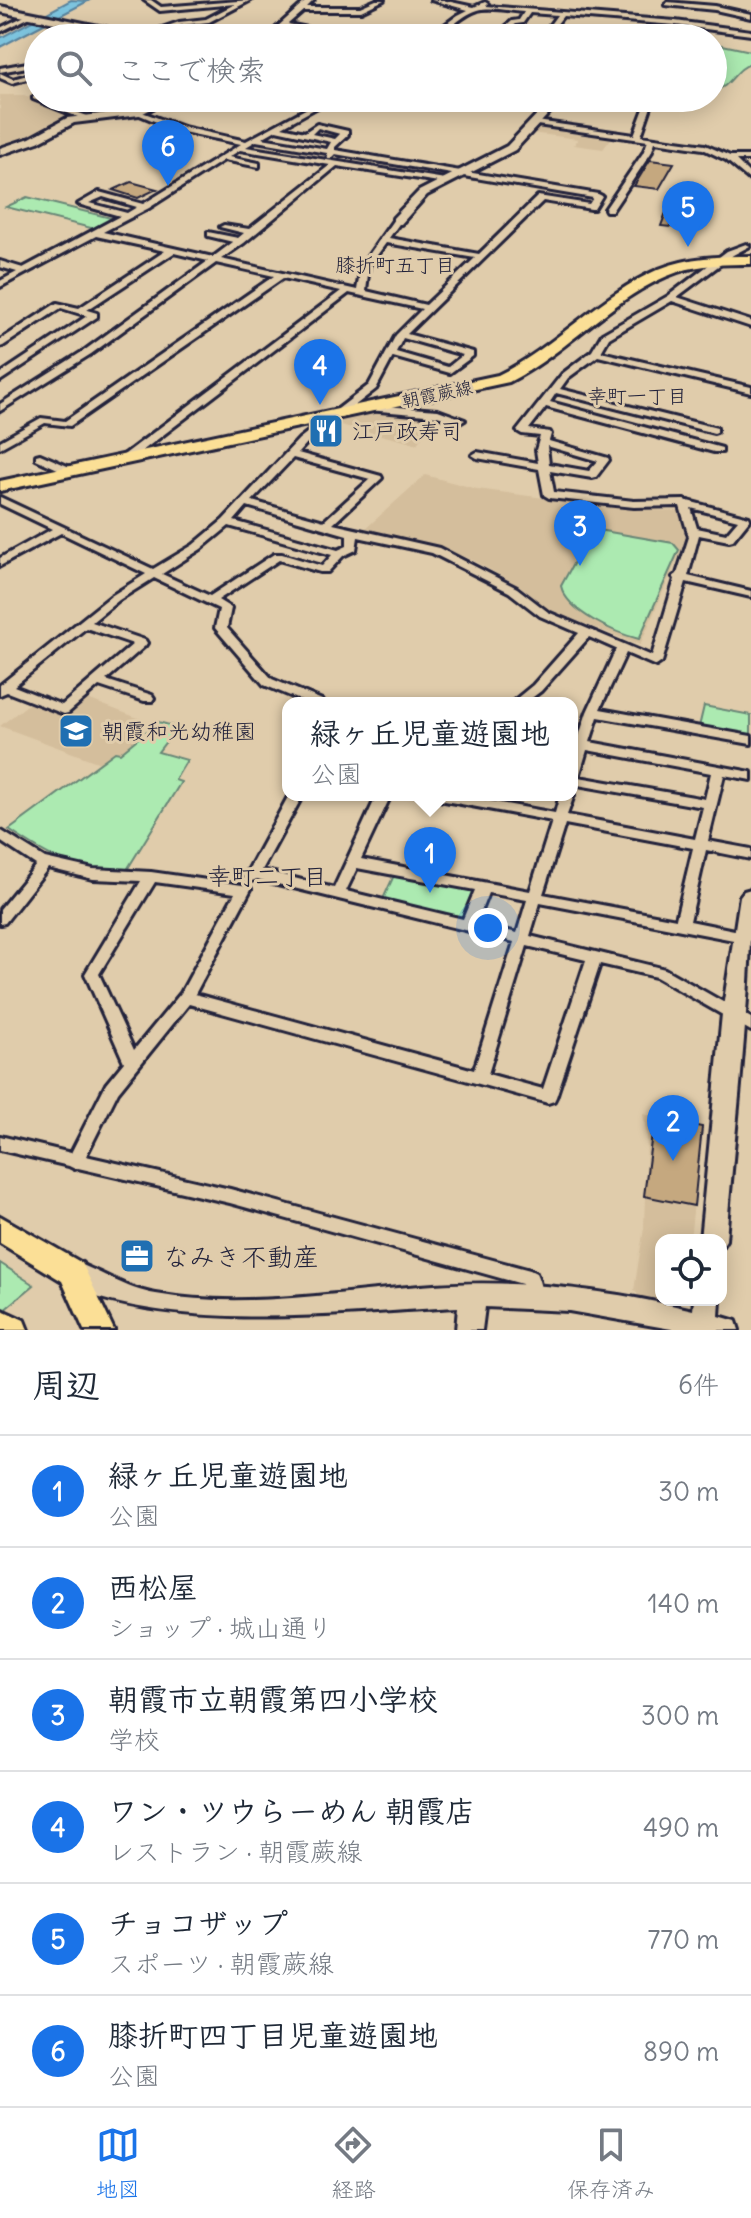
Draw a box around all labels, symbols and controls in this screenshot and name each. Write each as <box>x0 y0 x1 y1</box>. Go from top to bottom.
search box <box>24 24 727 112</box>
icon: search <box>52 46 96 90</box>
text: ここで検索 <box>116 51 266 89</box>
pin: 6 <box>142 120 194 186</box>
pin: 5 <box>662 181 714 247</box>
district label: 膝折町五丁目 <box>335 252 455 277</box>
pin: 4 <box>294 339 346 405</box>
street label: 朝霞蕨線 <box>399 375 475 413</box>
district label: 幸町一丁目 <box>587 383 687 408</box>
restaurant icon: 江戸政寿司 <box>307 412 345 450</box>
place label: 江戸政寿司 <box>352 417 462 445</box>
pin: 3 <box>554 500 606 566</box>
popup <box>282 697 578 801</box>
school or university icon: 朝霞和光幼稚園 <box>57 712 95 750</box>
text: 緑ヶ丘児童遊園地 <box>310 714 550 752</box>
place label: 朝霞和光幼稚園 <box>102 717 256 745</box>
text: 公園 <box>310 757 362 790</box>
pin: 1 <box>404 827 456 893</box>
district label: 幸町二丁目 <box>207 861 327 891</box>
your location <box>468 908 508 948</box>
pin: 2 <box>647 1095 699 1161</box>
map controls <box>655 1234 727 1306</box>
button: locate <box>655 1234 727 1306</box>
office icon: なみき不動産 <box>118 1237 156 1275</box>
place label: なみき不動産 <box>163 1240 319 1273</box>
text: 周辺 <box>32 1363 100 1406</box>
text: 6件 <box>678 1368 719 1401</box>
text: 緑ヶ丘児童遊園地 <box>108 1456 348 1494</box>
text: 1 <box>53 1475 63 1508</box>
text: 30 m <box>658 1475 719 1508</box>
text: 公園 <box>108 1499 160 1532</box>
text: 西松屋 <box>108 1568 198 1606</box>
text: 2 <box>51 1587 65 1620</box>
text: 140 m <box>648 1587 719 1620</box>
text: ショップ · 城山通り <box>108 1611 333 1644</box>
text: 朝霞市立朝霞第四小学校 <box>108 1680 438 1718</box>
text: 3 <box>51 1699 65 1732</box>
text: 300 m <box>641 1699 719 1732</box>
text: 学校 <box>108 1723 160 1756</box>
text: ワン・ツウらーめん 朝霞店 <box>108 1792 475 1830</box>
text: 4 <box>50 1811 66 1844</box>
text: 490 m <box>643 1811 719 1844</box>
text: レストラン · 朝霞蕨線 <box>108 1835 362 1868</box>
text: チョコザップ <box>108 1904 288 1942</box>
text: 5 <box>51 1923 65 1956</box>
text: 770 m <box>647 1923 719 1956</box>
text: スポーツ · 朝霞蕨線 <box>108 1947 334 1980</box>
text: 膝折町四丁目児童遊園地 <box>108 2016 438 2054</box>
text: 6 <box>50 2035 66 2068</box>
text: 890 m <box>643 2035 719 2068</box>
text: 公園 <box>108 2059 160 2092</box>
tab: 地図 <box>96 2123 140 2203</box>
tab: 経路 <box>331 2123 375 2203</box>
tab: 保存済み <box>567 2123 655 2203</box>

